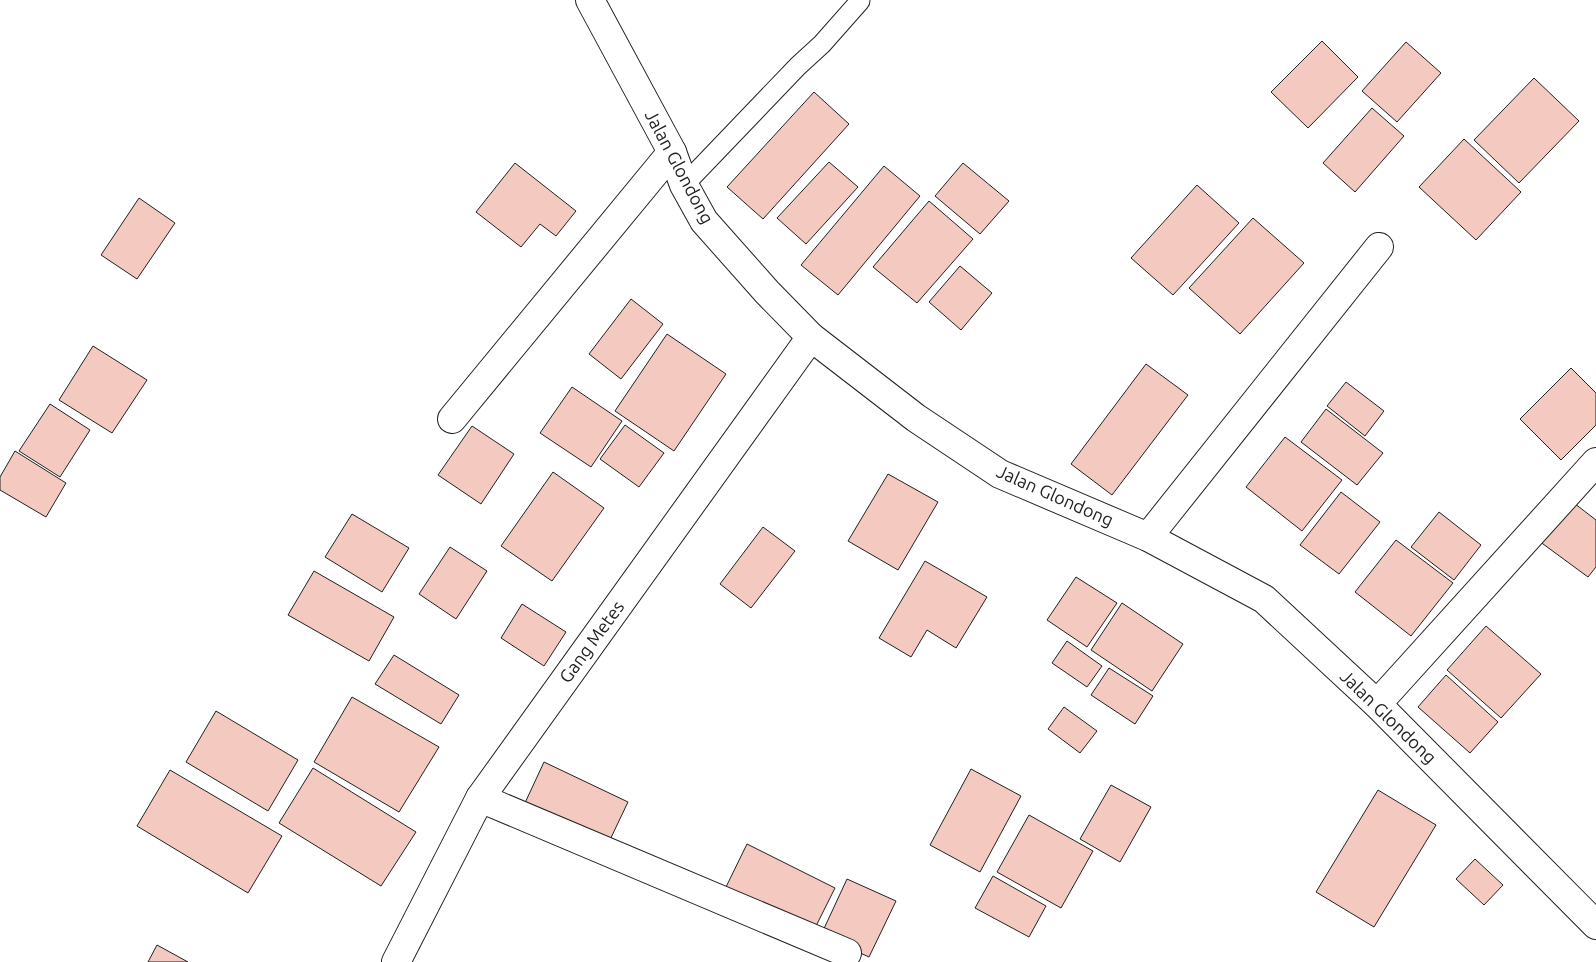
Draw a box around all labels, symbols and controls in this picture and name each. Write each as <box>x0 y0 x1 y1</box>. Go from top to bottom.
street label: Jalan Glondong <box>642 106 718 227</box>
street label: Jalan Glondong <box>994 460 1117 530</box>
street label: Gang Metes <box>555 596 628 686</box>
street label: Jalan Glondong <box>1337 665 1441 767</box>

